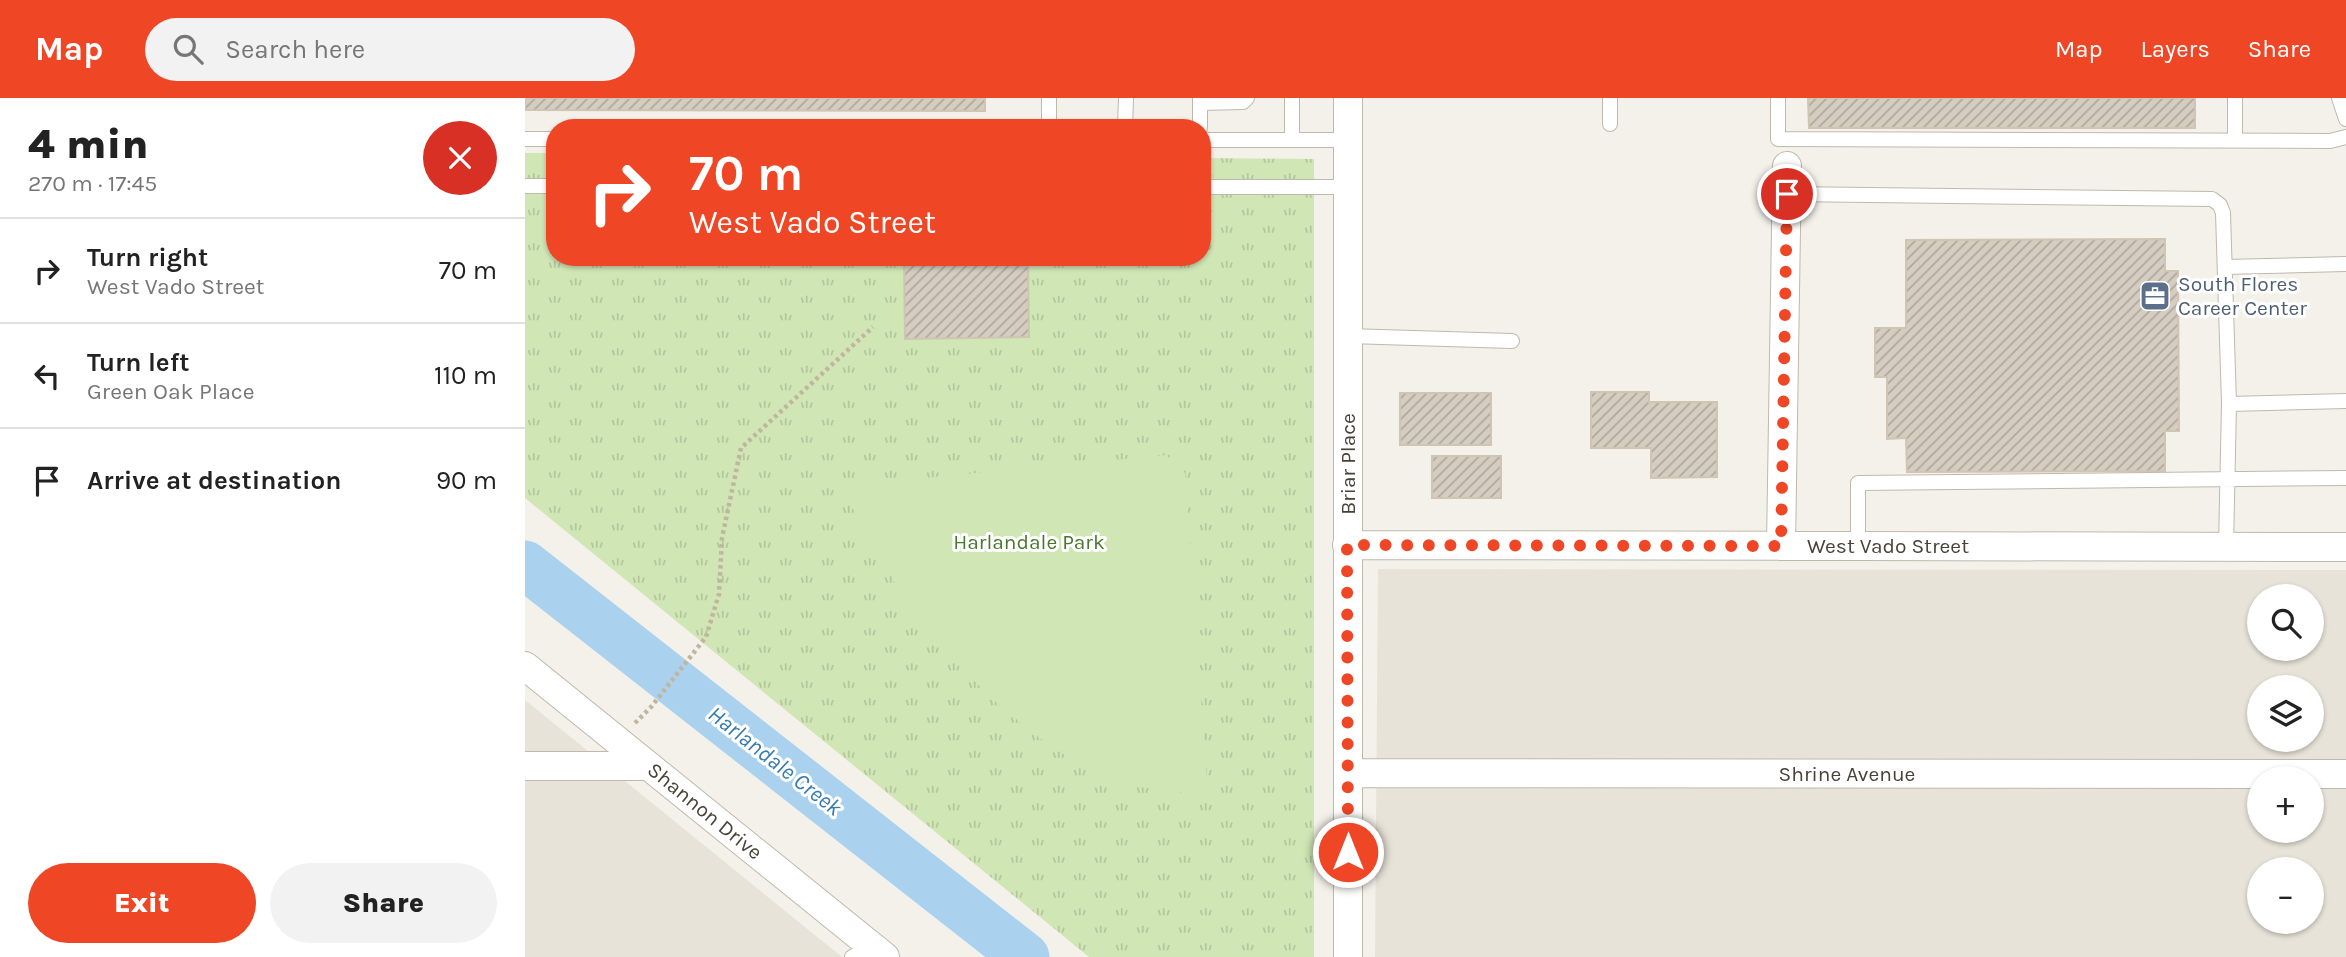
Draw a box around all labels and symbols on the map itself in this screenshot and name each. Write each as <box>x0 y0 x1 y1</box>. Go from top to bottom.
pin <box>1757 164 1817 224</box>
place label: South Flores Career Center <box>2178 272 2307 320</box>
office icon: South Flores Career Center <box>2138 279 2172 313</box>
street label: Briar Place <box>1336 413 1360 515</box>
park label: Harlandale Park <box>953 530 1105 554</box>
street label: West Vado Street <box>1807 534 1969 558</box>
water label: Harlandale Creek <box>703 700 847 822</box>
street label: Shannon Drive <box>643 757 767 865</box>
street label: Shrine Avenue <box>1779 762 1915 786</box>
position arrow <box>1311 815 1385 889</box>

